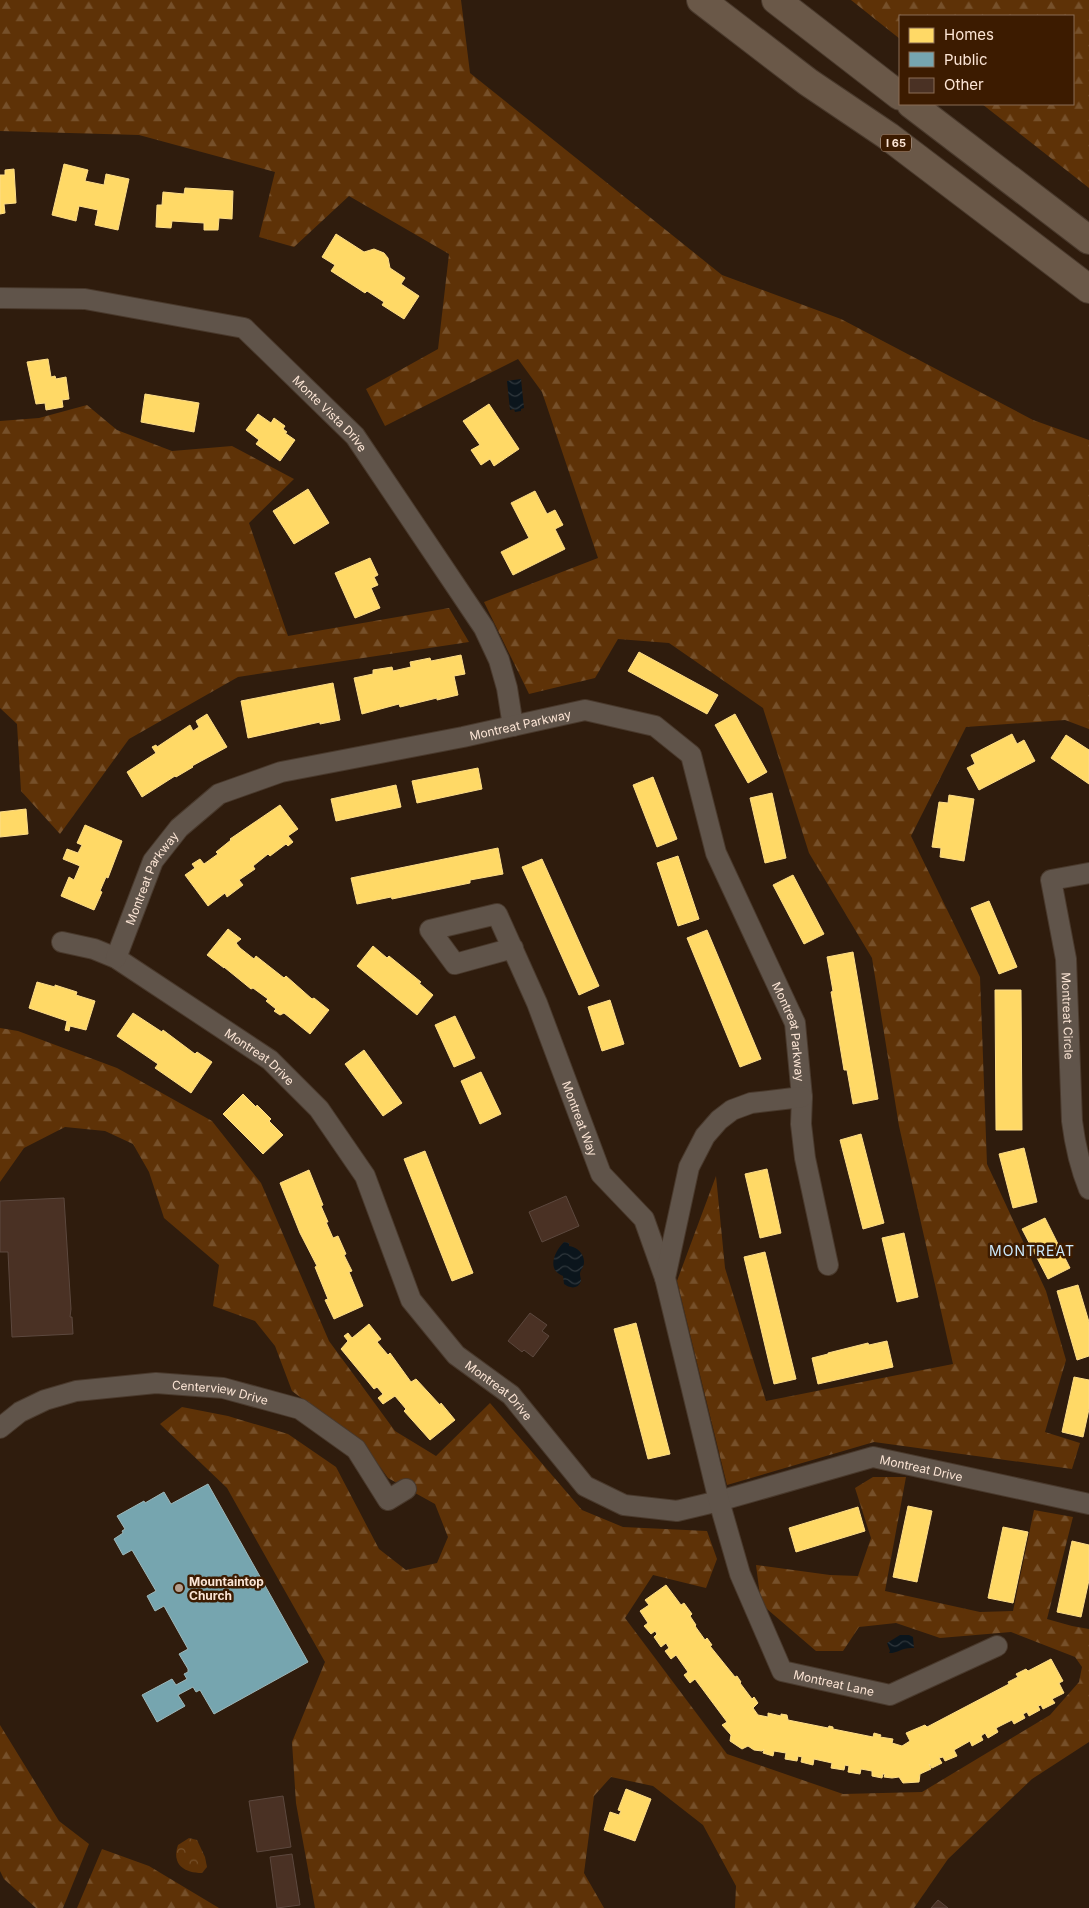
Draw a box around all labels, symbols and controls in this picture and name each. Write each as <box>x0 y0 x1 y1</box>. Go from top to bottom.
legend <box>899 15 1074 105</box>
text: Homes <box>944 25 994 44</box>
text: Public <box>944 50 987 69</box>
text: Other <box>944 75 984 94</box>
road number: I 65 <box>881 134 911 152</box>
street label: Monte Vista Drive <box>290 372 371 454</box>
street label: Montreat Parkway <box>468 706 573 743</box>
street label: Montreat Parkway <box>122 828 181 927</box>
street label: Montreat Circle <box>1059 972 1077 1060</box>
street label: Montreat Parkway <box>769 979 808 1082</box>
street label: Montreat Drive <box>222 1025 298 1088</box>
street label: Montreat Way <box>559 1079 601 1158</box>
district label: MONTREAT <box>989 1242 1075 1259</box>
street label: Montreat Drive <box>463 1357 536 1423</box>
street label: Centerview Drive <box>171 1377 270 1408</box>
street label: Montreat Drive <box>879 1451 964 1484</box>
place label: Mountaintop Church <box>189 1574 264 1603</box>
marker: Mountaintop Church <box>173 1582 185 1594</box>
street label: Montreat Lane <box>792 1666 876 1699</box>

